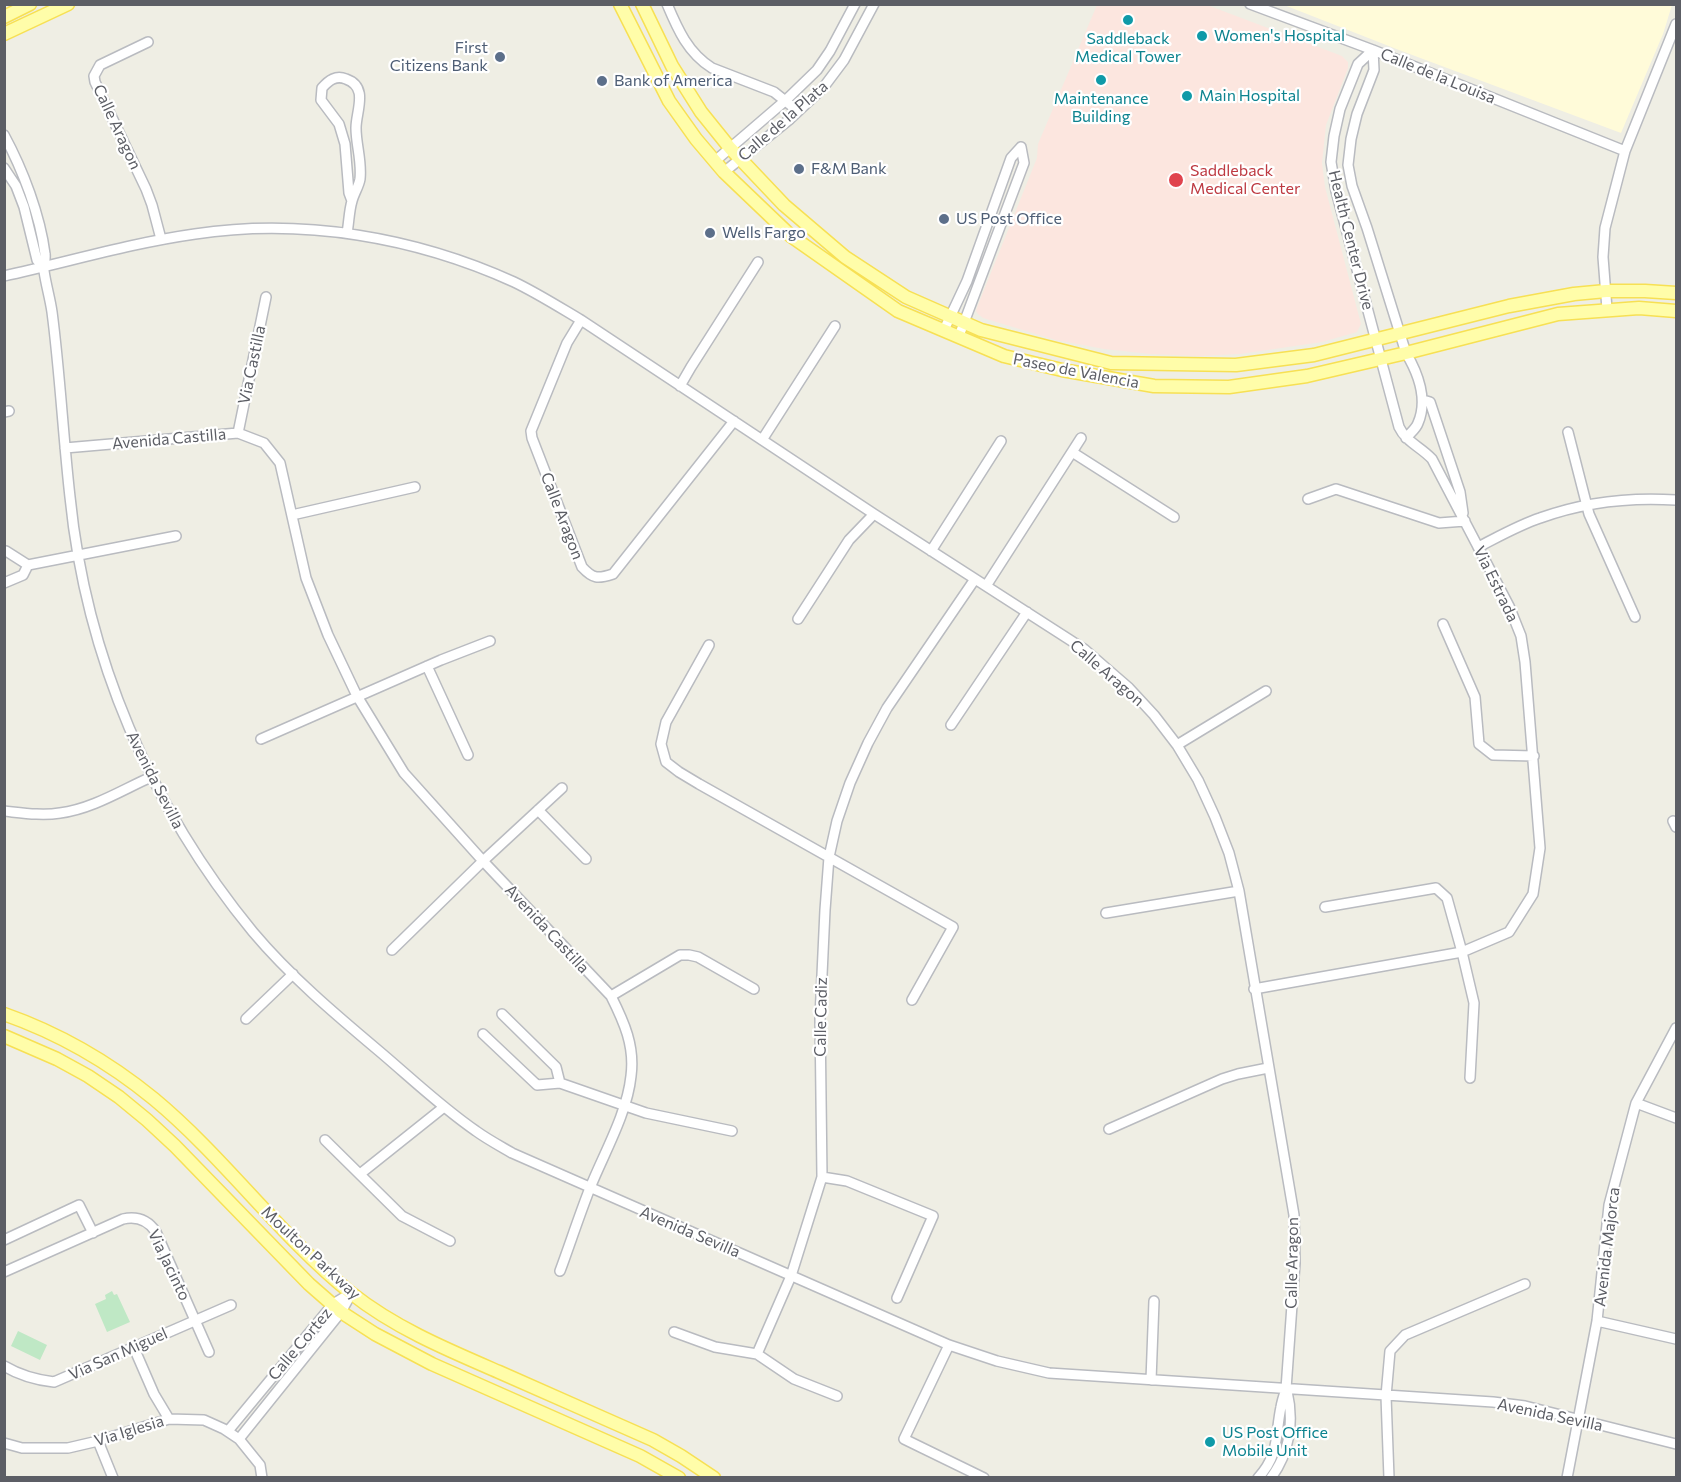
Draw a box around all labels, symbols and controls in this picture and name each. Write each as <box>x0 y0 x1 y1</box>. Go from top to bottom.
marker: Saddleback Medical Tower <box>1121 13 1135 27</box>
place label: Women's Hospital <box>1214 26 1345 46</box>
place label: Saddleback Medical Tower <box>1075 29 1181 67</box>
marker: Women's Hospital <box>1195 29 1209 43</box>
place label: First Citizens Bank <box>390 38 488 76</box>
street label: Calle de la Louisa <box>1378 44 1498 108</box>
marker: First Citizens Bank <box>493 50 507 64</box>
place label: Bank of America <box>614 71 733 91</box>
marker: Maintenance Building <box>1094 73 1108 87</box>
marker: Bank of America <box>595 74 609 88</box>
street label: Calle de la Plata <box>734 77 832 165</box>
street label: Calle Aragon <box>89 81 145 173</box>
place label: Main Hospital <box>1199 86 1300 106</box>
place label: Maintenance Building <box>1054 89 1148 127</box>
marker: Main Hospital <box>1180 89 1194 103</box>
place label: F&M Bank <box>811 159 887 179</box>
place label: Saddleback Medical Center <box>1190 161 1300 199</box>
marker: F&M Bank <box>792 162 806 176</box>
street label: Health Center Drive <box>1324 168 1378 312</box>
marker: Saddleback Medical Center <box>1167 171 1185 189</box>
place label: US Post Office <box>956 209 1062 229</box>
marker: US Post Office <box>937 212 951 226</box>
place label: Wells Fargo <box>722 223 806 243</box>
marker: Wells Fargo <box>703 226 717 240</box>
street label: Via Castilla <box>234 324 270 406</box>
street label: Paseo de Valencia <box>1011 349 1141 393</box>
street label: Avenida Castilla <box>111 424 227 454</box>
street label: Calle Aragon <box>537 470 587 562</box>
street label: Via Estrada <box>1469 543 1523 625</box>
street label: Calle Aragon <box>1066 636 1148 710</box>
street label: Avenida Sevilla <box>122 728 188 832</box>
street label: Avenida Castilla <box>501 881 593 977</box>
street label: Calle Cadiz <box>811 977 831 1057</box>
street label: Avenida Majorca <box>1590 1186 1624 1308</box>
street label: Moulton Parkway <box>257 1202 365 1304</box>
street label: Avenida Sevilla <box>637 1202 743 1262</box>
street label: Calle Aragon <box>1282 1217 1302 1309</box>
street label: Via Jacinto <box>144 1226 194 1304</box>
street label: Calle Cortez <box>264 1304 336 1384</box>
street label: Via San Miguel <box>66 1324 170 1384</box>
street label: Avenida Sevilla <box>1496 1394 1604 1436</box>
street label: Via Iglesia <box>92 1411 166 1451</box>
place label: US Post Office Mobile Unit <box>1222 1423 1328 1461</box>
marker: US Post Office Mobile Unit <box>1203 1435 1217 1449</box>

